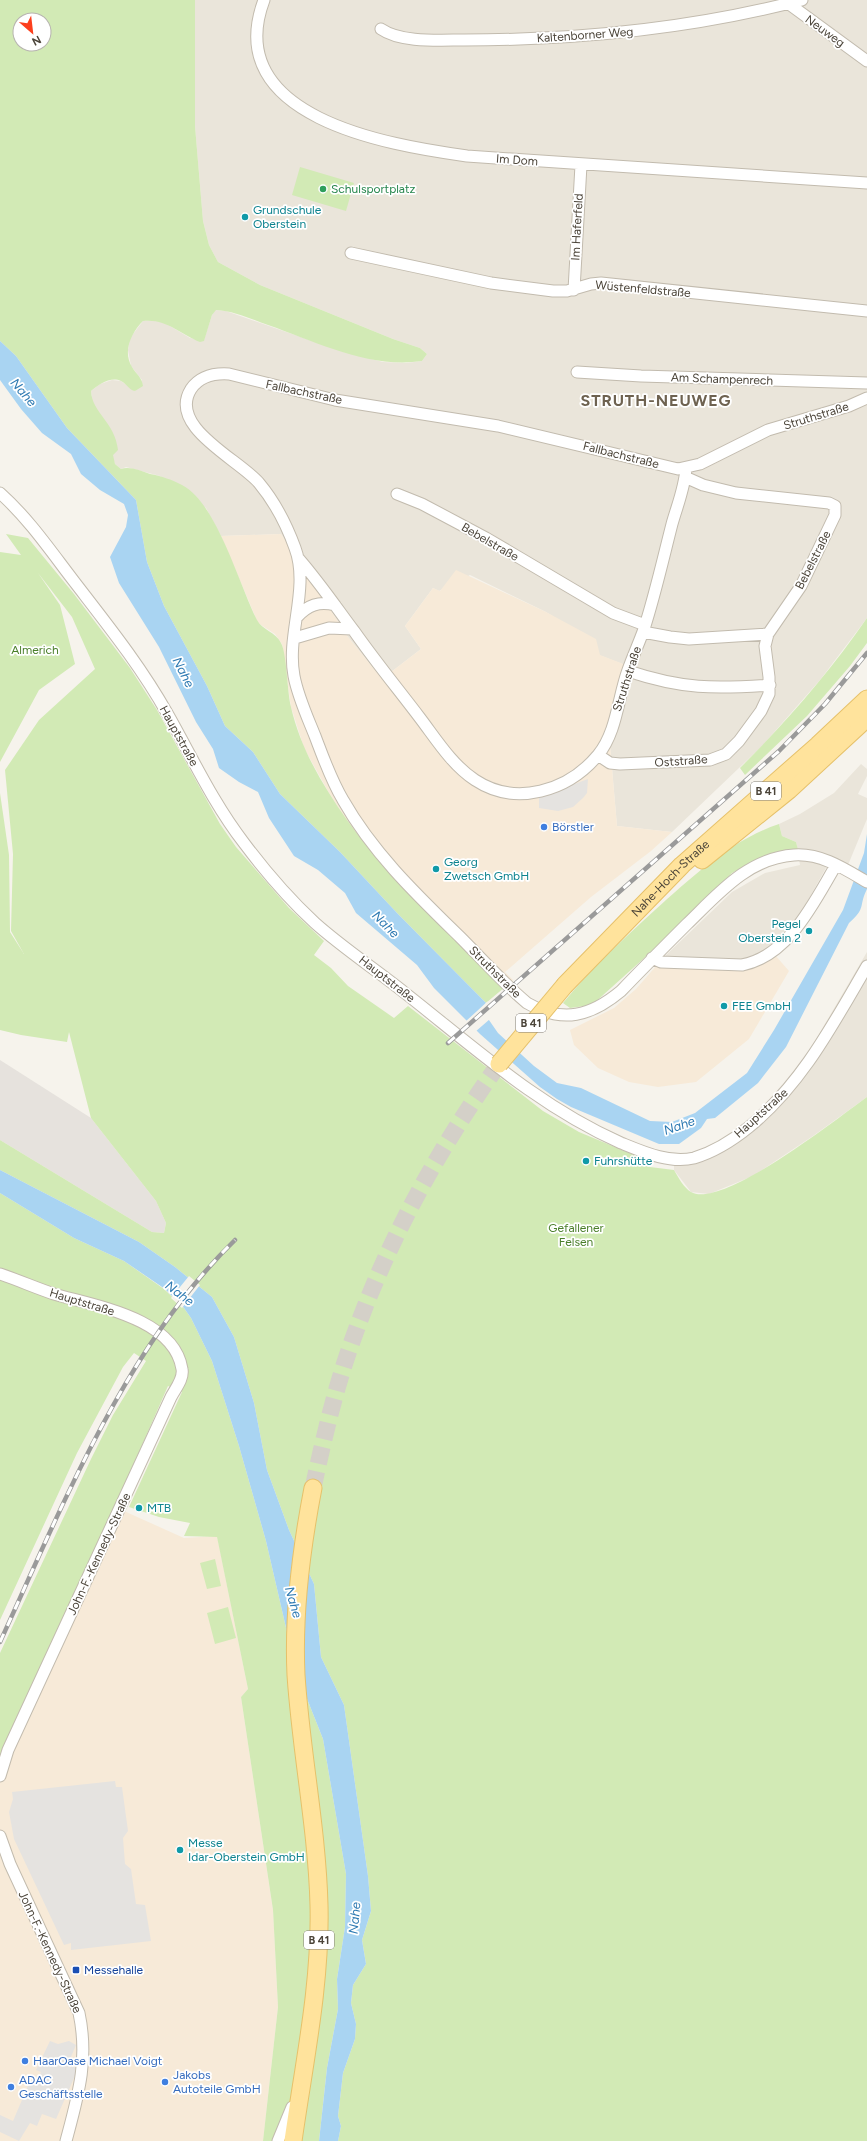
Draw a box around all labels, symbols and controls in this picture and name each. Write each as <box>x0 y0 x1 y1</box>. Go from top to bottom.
north arrow <box>12 12 52 52</box>
street label: Neuweg <box>803 12 847 50</box>
street label: Kaltenborner Weg <box>536 25 634 45</box>
text: N <box>30 33 43 48</box>
street label: Im Dom <box>496 152 538 168</box>
place label: Schulsportplatz <box>331 182 416 196</box>
marker: Schulsportplatz <box>318 184 328 194</box>
street label: Im Haferfeld <box>568 193 586 261</box>
place label: Grundschule Oberstein <box>253 203 322 231</box>
marker: Grundschule Oberstein <box>240 212 250 222</box>
street label: Wüstenfeldstraße <box>595 278 692 300</box>
street label: Am Schampenrech <box>671 370 774 388</box>
water label: Nahe <box>8 375 40 409</box>
street label: Fallbachstraße <box>264 377 344 407</box>
district label: STRUTH-NEUWEG <box>580 391 732 410</box>
street label: Struthstraße <box>782 399 851 433</box>
street label: Fallbachstraße <box>582 439 661 471</box>
street label: Bebelstraße <box>459 520 521 564</box>
street label: Bebelstraße <box>792 528 834 592</box>
park label: Almerich <box>11 643 59 657</box>
street label: Struthstraße <box>610 644 644 713</box>
water label: Nahe <box>170 655 198 690</box>
street label: Hauptstraße <box>157 703 202 769</box>
street label: Oststraße <box>654 752 708 770</box>
road number: B 41 <box>751 782 781 800</box>
place label: Börstler <box>552 820 594 834</box>
marker: Börstler <box>539 822 549 832</box>
street label: Nahe-Hoch-Straße <box>629 837 713 919</box>
place label: Georg Zwetsch GmbH <box>444 855 529 883</box>
marker: Georg Zwetsch GmbH <box>431 864 441 874</box>
water label: Nahe <box>369 908 402 941</box>
place label: Pegel Oberstein 2 <box>738 917 801 945</box>
marker: Pegel Oberstein 2 <box>804 926 814 936</box>
street label: Struthstraße <box>466 943 524 1001</box>
street label: Hauptstraße <box>356 953 418 1005</box>
place label: FEE GmbH <box>732 999 791 1013</box>
marker: FEE GmbH <box>719 1001 729 1011</box>
road number: B 41 <box>516 1014 546 1032</box>
street label: Hauptstraße <box>731 1085 791 1141</box>
water label: Nahe <box>662 1113 697 1138</box>
place label: Fuhrshütte <box>594 1154 653 1168</box>
marker: Fuhrshütte <box>581 1156 591 1166</box>
park label: Gefallener Felsen <box>548 1221 604 1249</box>
water label: Nahe <box>162 1278 197 1309</box>
street label: Hauptstraße <box>48 1285 117 1319</box>
street label: John-F.-Kennedy-Straße <box>65 1490 134 1617</box>
place label: MTB <box>147 1501 171 1515</box>
marker: MTB <box>134 1503 144 1513</box>
water label: Nahe <box>282 1585 305 1620</box>
place label: Messe Idar-Oberstein GmbH <box>188 1836 305 1864</box>
marker: Messe Idar-Oberstein GmbH <box>175 1845 185 1855</box>
street label: John-F.-Kennedy-Straße <box>16 1889 85 2016</box>
water label: Nahe <box>346 1901 363 1935</box>
road number: B 41 <box>304 1931 334 1949</box>
place label: Messehalle <box>84 1963 144 1977</box>
marker: Messehalle <box>71 1965 81 1975</box>
place label: HaarOase Michael Voigt <box>33 2054 163 2068</box>
marker: HaarOase Michael Voigt <box>20 2056 30 2066</box>
place label: Jakobs Autoteile GmbH <box>173 2068 261 2096</box>
place label: ADAC Geschäftsstelle <box>19 2073 103 2101</box>
marker: Jakobs Autoteile GmbH <box>160 2077 170 2087</box>
marker: ADAC Geschäftsstelle <box>6 2082 16 2092</box>

